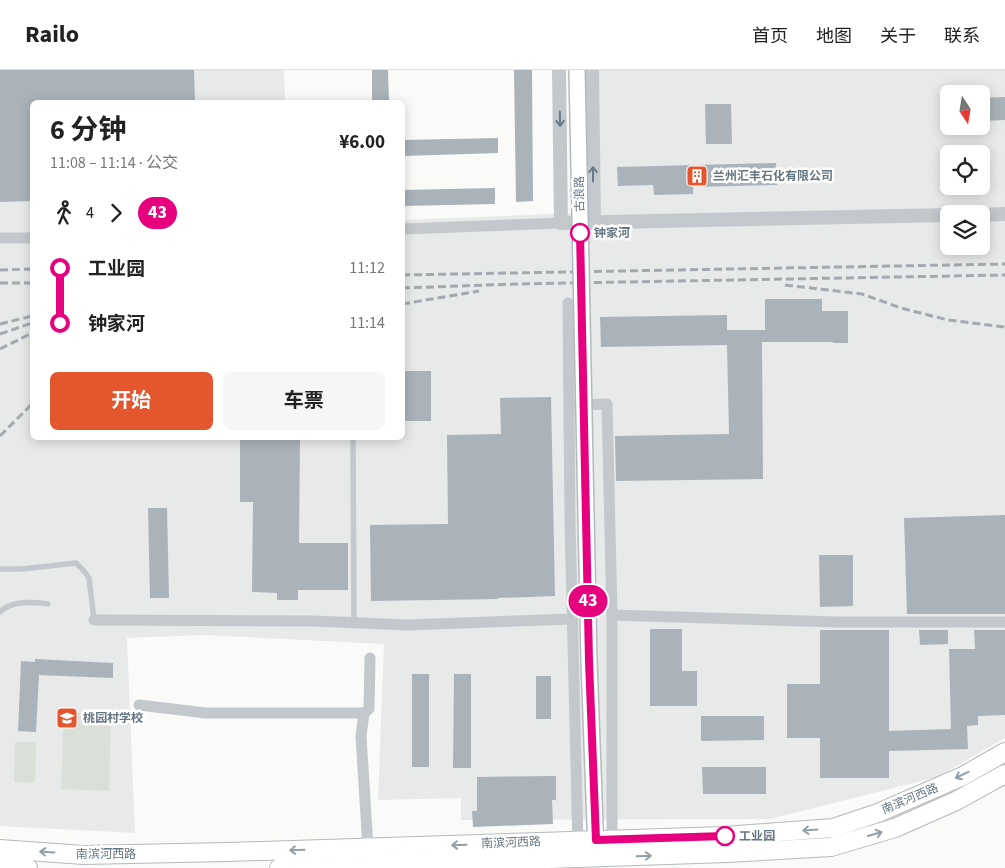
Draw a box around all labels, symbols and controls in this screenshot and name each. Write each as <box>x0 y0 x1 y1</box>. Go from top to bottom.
text: Railo <box>25 17 79 52</box>
text: 首页 <box>752 24 788 49</box>
text: 地图 <box>816 24 852 49</box>
text: 关于 <box>880 24 916 49</box>
text: 联系 <box>944 24 980 49</box>
north arrow <box>940 85 990 135</box>
map controls <box>940 85 990 255</box>
text: 6 分钟 <box>50 110 126 150</box>
one-way arrow <box>555 110 564 126</box>
text: ¥6.00 <box>339 129 385 156</box>
button: locate <box>940 145 990 195</box>
text: 11:08 – 11:14 · 公交 <box>50 152 178 174</box>
building icon: 兰州汇丰石化有限公司 <box>685 164 709 188</box>
one-way arrow <box>588 166 598 182</box>
place label: 兰州汇丰石化有限公司 <box>713 168 833 185</box>
street label: 古浪路 <box>571 176 589 212</box>
icon: walk <box>50 199 78 227</box>
icon: forward <box>102 199 130 227</box>
text: 43 <box>148 200 167 225</box>
text: 4 <box>86 202 94 224</box>
button: layers <box>940 205 990 255</box>
marker: 钟家河 <box>570 223 590 243</box>
place label: 钟家河 <box>594 225 630 242</box>
text: 工业园 <box>88 256 145 283</box>
text: 11:12 <box>349 257 385 279</box>
text: 钟家河 <box>88 311 145 338</box>
text: 11:14 <box>349 312 385 334</box>
button: 开始 <box>50 372 213 430</box>
button: 车票 <box>223 372 385 430</box>
line badge: 43 <box>566 585 610 617</box>
text: 43 <box>578 588 598 613</box>
school or university icon: 桃园村学校 <box>55 706 79 730</box>
place label: 桃园村学校 <box>83 710 143 727</box>
one-way arrow <box>955 771 970 781</box>
street label: 南滨河西路 <box>879 779 941 819</box>
one-way arrow <box>803 825 819 834</box>
marker: 工业园 <box>715 826 735 846</box>
place label: 工业园 <box>739 828 775 845</box>
one-way arrow <box>866 829 882 839</box>
street label: 南滨河西路 <box>481 833 541 853</box>
one-way arrow <box>452 840 468 849</box>
one-way arrow <box>289 845 306 855</box>
street label: 南滨河西路 <box>76 846 136 863</box>
one-way arrow <box>39 848 55 857</box>
one-way arrow <box>636 851 652 861</box>

